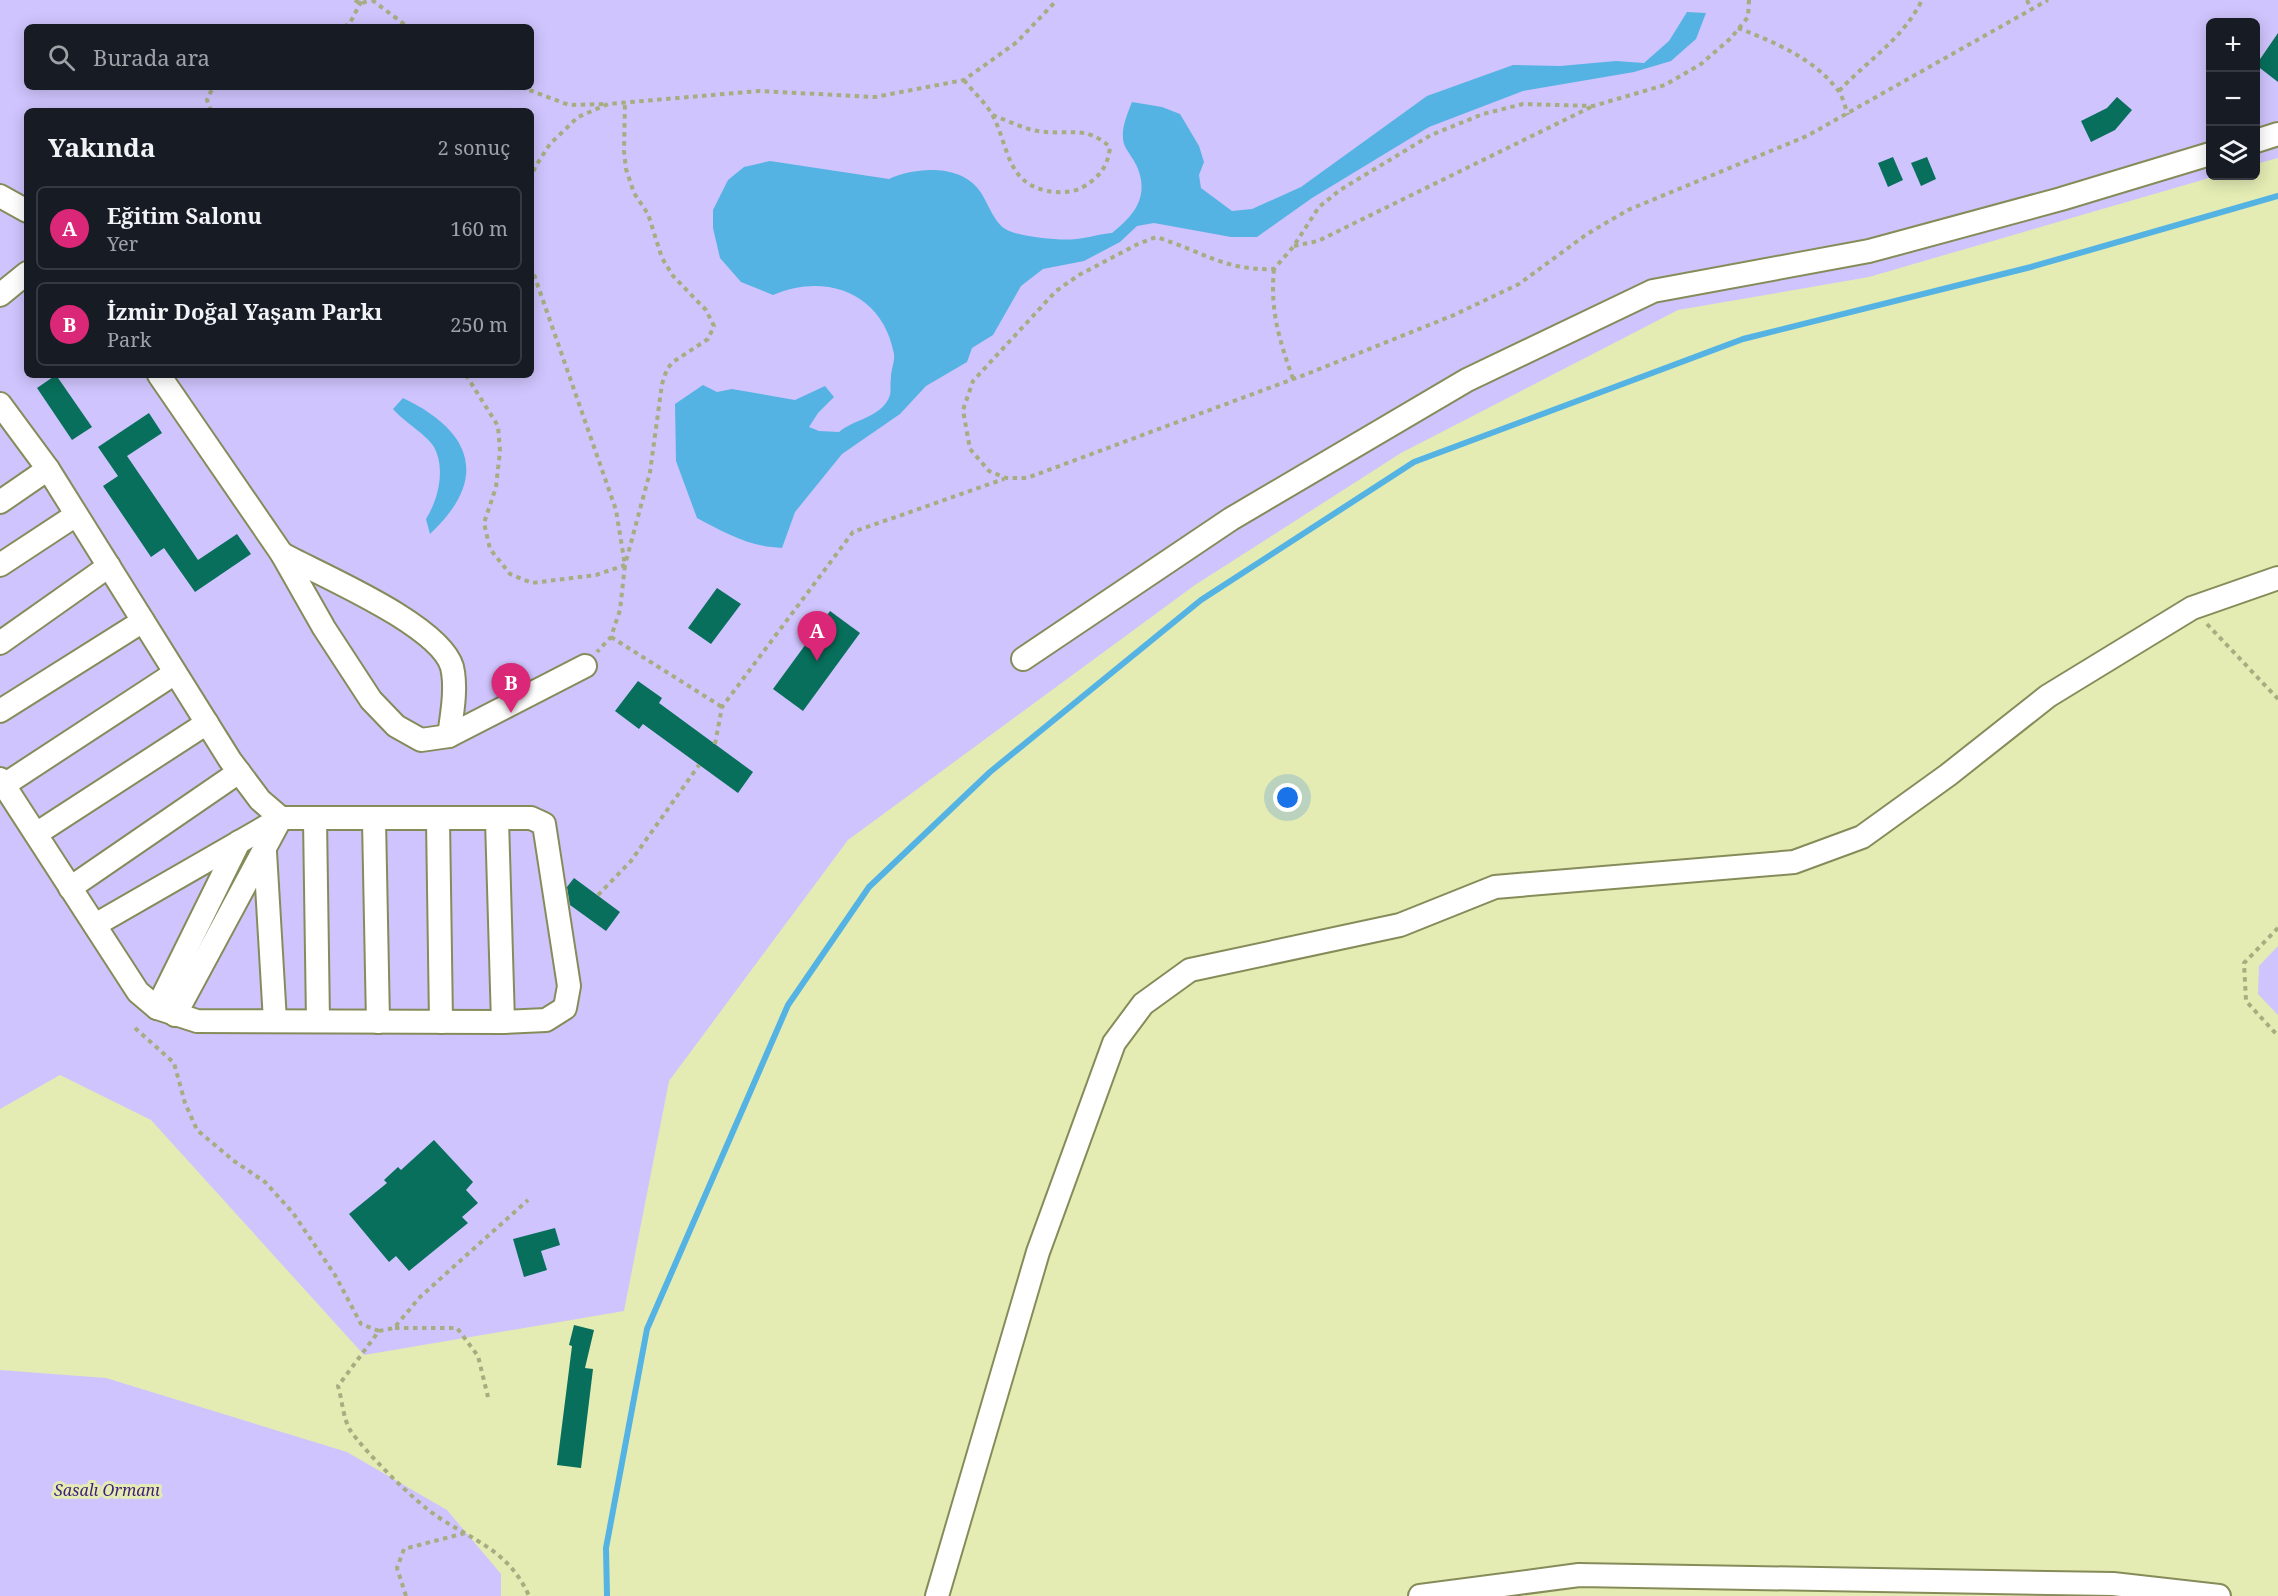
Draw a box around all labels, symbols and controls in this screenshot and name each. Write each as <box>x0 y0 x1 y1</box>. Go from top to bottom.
map controls <box>2206 18 2260 180</box>
button: + <box>2206 18 2260 72</box>
search box <box>24 24 534 90</box>
icon: search <box>45 41 78 74</box>
text: Burada ara <box>93 42 210 72</box>
button: − <box>2206 72 2260 126</box>
button: layers <box>2206 126 2260 180</box>
text: Yakında <box>48 129 156 165</box>
text: 2 sonuç <box>438 134 510 161</box>
text: Eğitim Salonu <box>107 200 262 230</box>
text: A <box>62 215 77 242</box>
text: 160 m <box>450 215 508 242</box>
text: Yer <box>107 230 138 257</box>
text: İzmir Doğal Yaşam Parkı <box>107 296 382 326</box>
text: B <box>63 311 76 338</box>
text: 250 m <box>450 311 508 338</box>
text: Park <box>107 326 151 353</box>
pin: A <box>798 612 836 661</box>
pin: B <box>492 664 530 713</box>
your location <box>1273 783 1302 812</box>
park label: Sasalı Ormanı <box>54 1479 160 1501</box>

